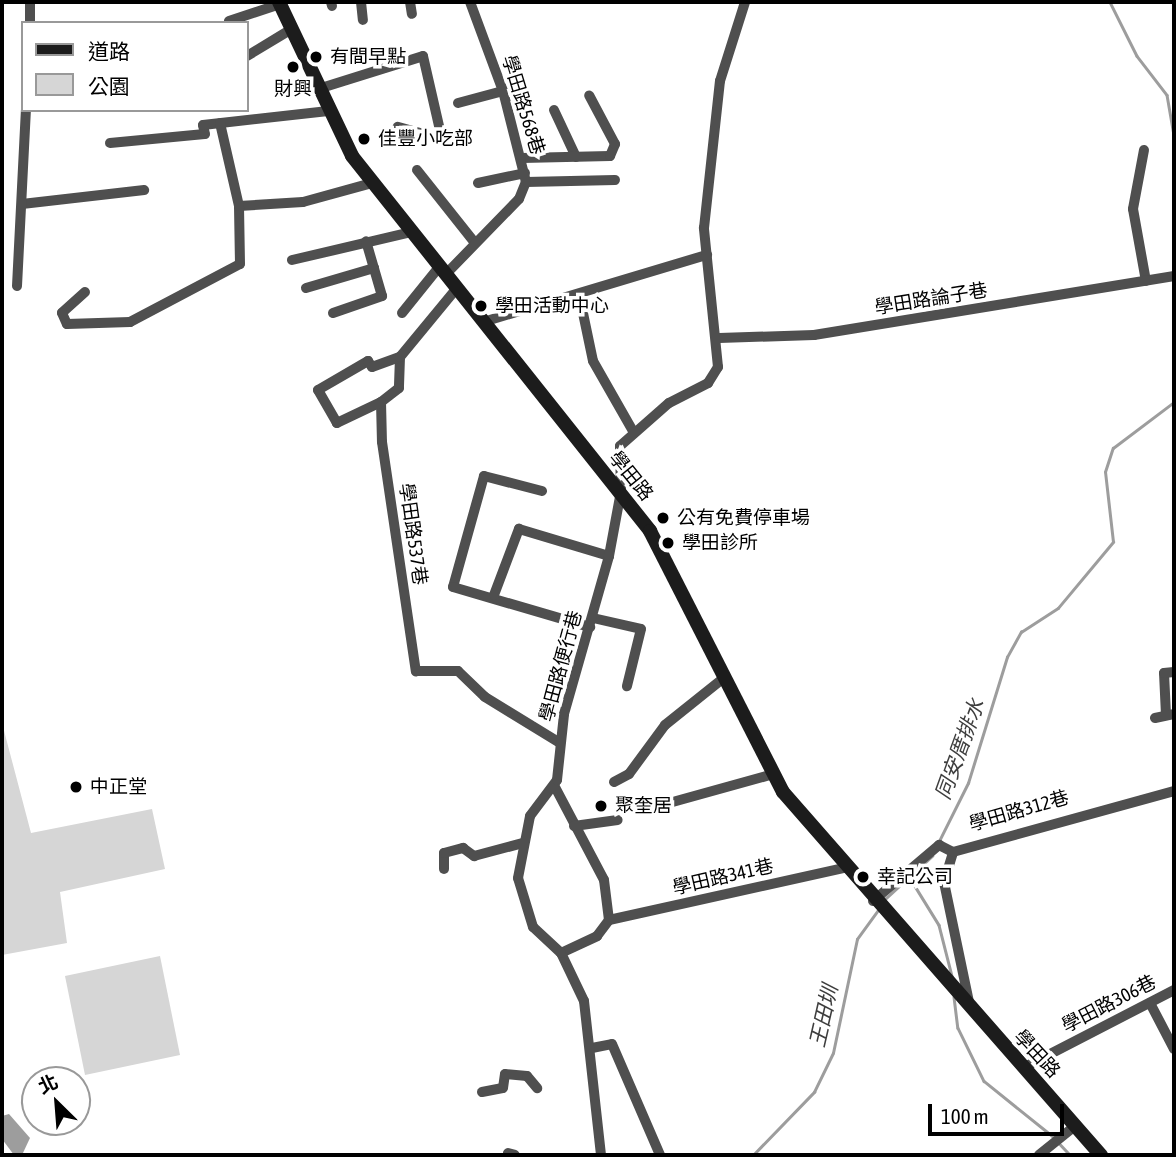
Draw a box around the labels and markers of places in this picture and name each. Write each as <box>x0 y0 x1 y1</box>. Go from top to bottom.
place label: 有間早點 <box>330 46 406 68</box>
marker: 有間早點 <box>308 49 324 65</box>
marker: 財興 <box>285 59 301 75</box>
place label: 財興 <box>274 78 312 100</box>
place label: 佳豐小吃部 <box>378 128 473 150</box>
marker: 佳豐小吃部 <box>356 131 372 147</box>
place label: 學田活動中心 <box>495 295 609 317</box>
marker: 學田活動中心 <box>473 298 489 314</box>
place label: 公有免費停車場 <box>677 507 810 529</box>
marker: 公有免費停車場 <box>655 510 671 526</box>
place label: 學田診所 <box>682 532 758 554</box>
marker: 學田診所 <box>660 535 676 551</box>
place label: 中正堂 <box>90 776 147 798</box>
marker: 中正堂 <box>68 779 84 795</box>
place label: 聚奎居 <box>615 795 672 817</box>
marker: 聚奎居 <box>593 798 609 814</box>
place label: 幸記公司 <box>877 866 953 888</box>
marker: 幸記公司 <box>855 869 871 885</box>

